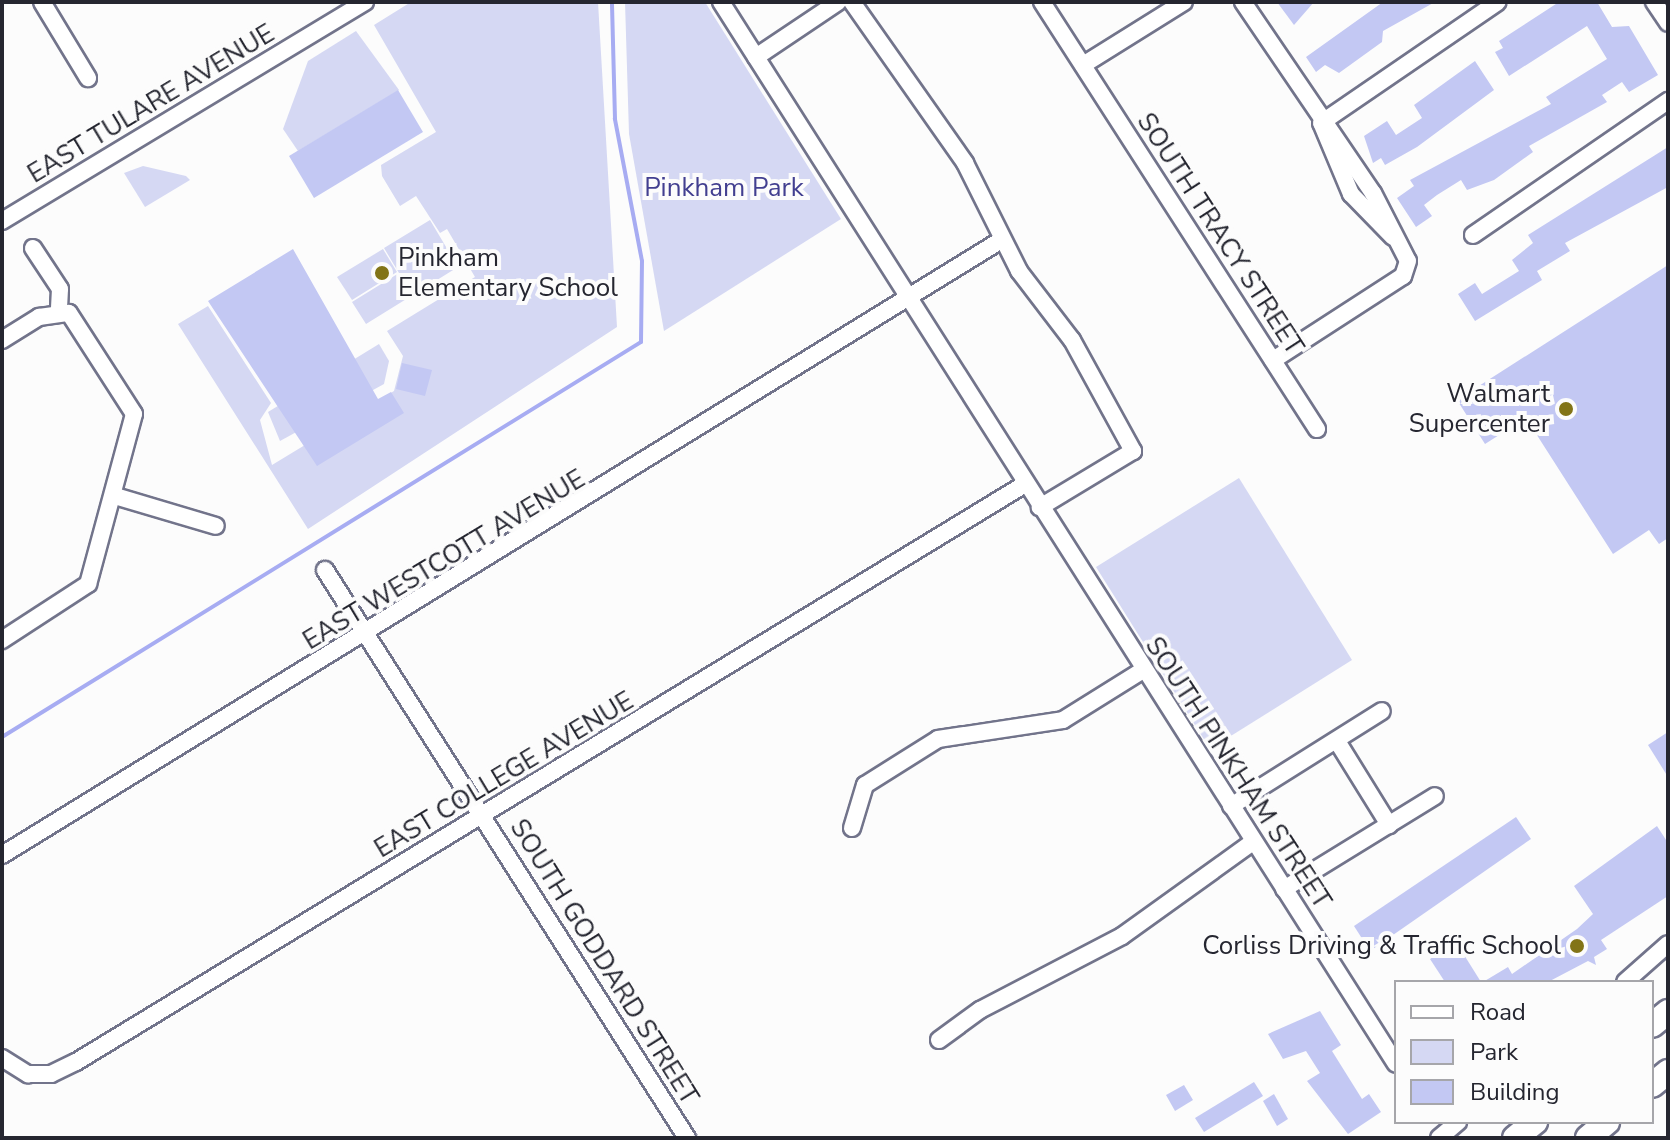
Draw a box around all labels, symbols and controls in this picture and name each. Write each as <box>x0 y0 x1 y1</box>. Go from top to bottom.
street label: EAST TULARE AVENUE <box>22 18 280 190</box>
street label: SOUTH TRACY STREET <box>1130 107 1310 361</box>
park label: Pinkham Park <box>644 172 804 204</box>
place label: Pinkham Elementary School <box>398 242 618 304</box>
marker: Pinkham Elementary School <box>373 264 391 282</box>
place label: Walmart Supercenter <box>1409 378 1550 440</box>
marker: Walmart Supercenter <box>1557 400 1575 418</box>
street label: EAST WESTCOTT AVENUE <box>297 463 591 657</box>
street label: SOUTH PINKHAM STREET <box>1138 631 1338 915</box>
street label: EAST COLLEGE AVENUE <box>369 685 639 865</box>
street label: SOUTH GODDARD STREET <box>503 814 705 1110</box>
place label: Corliss Driving & Traffic School <box>1202 930 1561 962</box>
marker: Corliss Driving & Traffic School <box>1568 937 1586 955</box>
legend <box>1394 980 1654 1124</box>
text: Road <box>1470 996 1526 1028</box>
text: Park <box>1470 1036 1518 1068</box>
text: Building <box>1470 1076 1560 1108</box>

